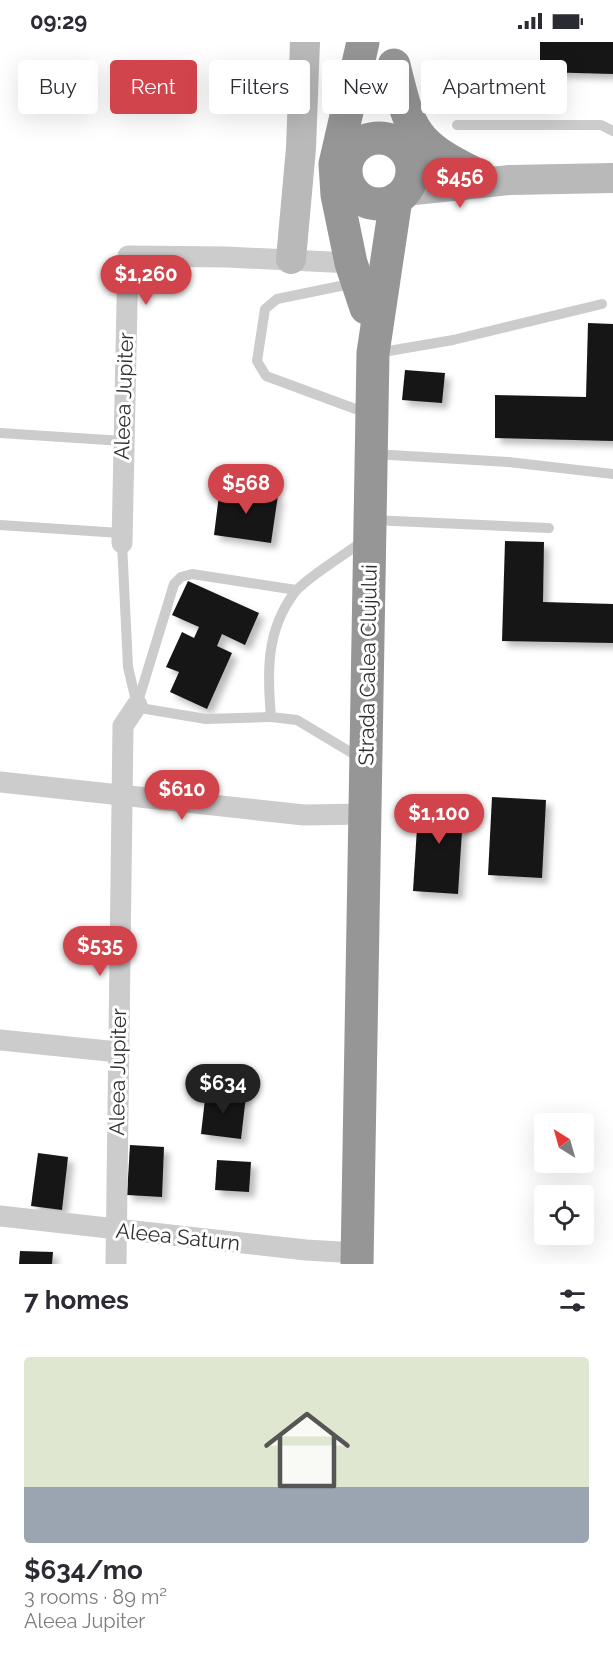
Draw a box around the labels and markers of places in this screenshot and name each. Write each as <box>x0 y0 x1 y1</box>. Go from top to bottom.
pin: $456 <box>424 158 496 209</box>
pin: $1,260 <box>97 255 195 306</box>
pin: $568 <box>210 464 282 515</box>
pin: $610 <box>146 770 218 821</box>
pin: $1,100 <box>390 794 488 845</box>
pin: $535 <box>64 926 136 977</box>
pin: $634 <box>187 1064 259 1115</box>

